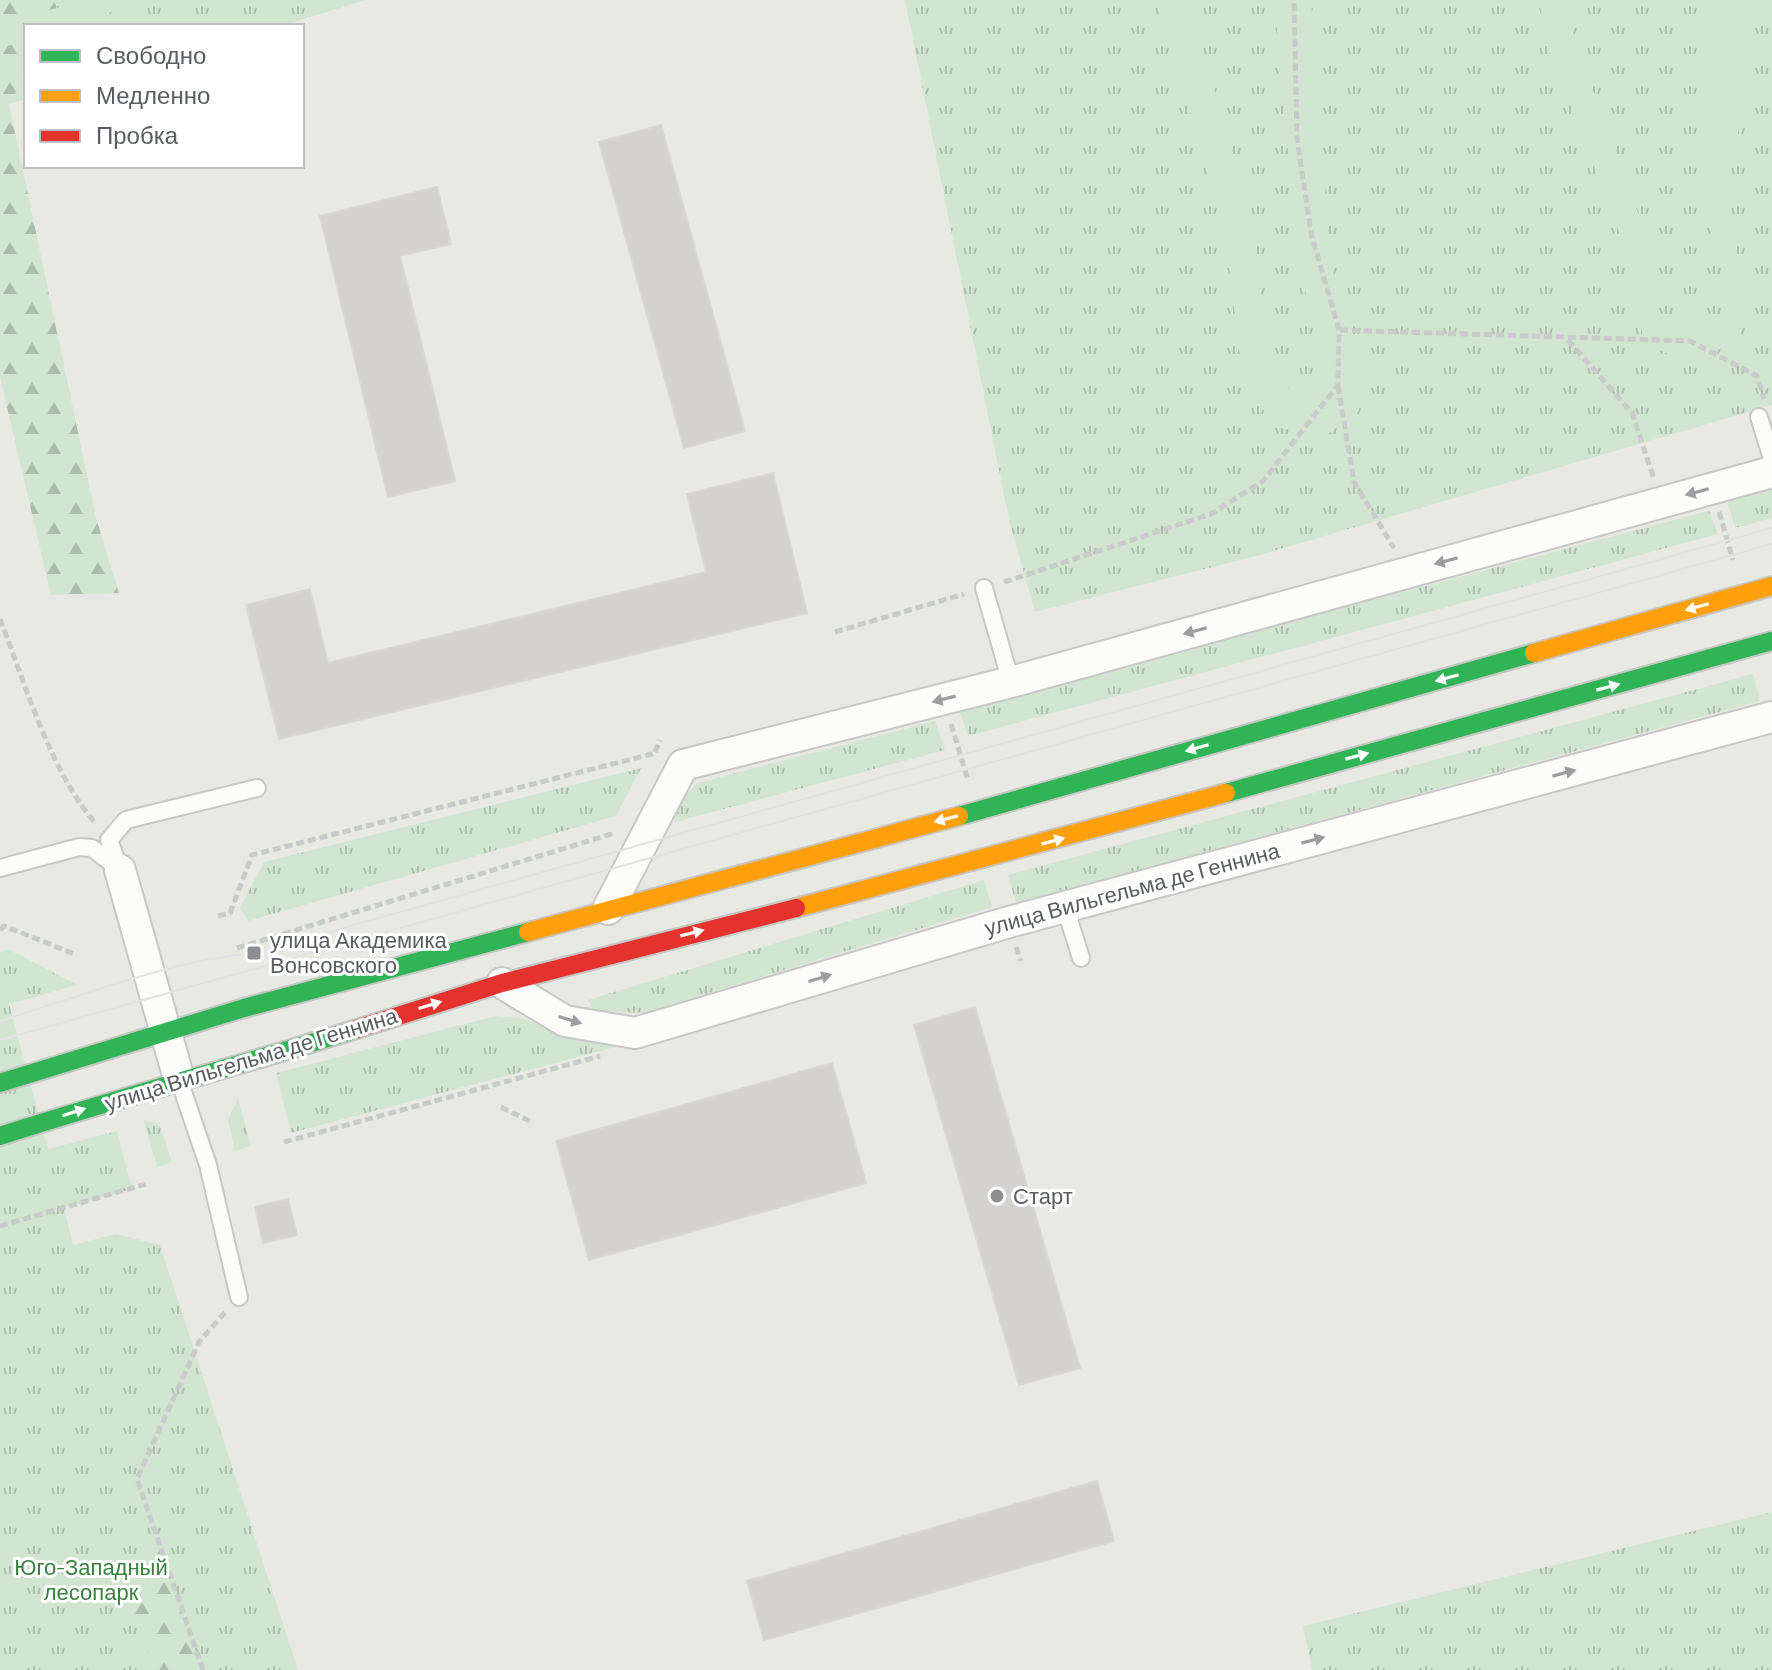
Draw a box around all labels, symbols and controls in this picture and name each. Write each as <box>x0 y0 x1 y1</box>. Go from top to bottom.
legend <box>24 24 304 168</box>
text: Свободно <box>96 40 206 69</box>
text: Медленно <box>96 80 210 109</box>
text: Пробка <box>96 120 179 149</box>
one-way arrow <box>1684 486 1708 499</box>
one-way arrow <box>1433 556 1458 568</box>
one-way arrow <box>1684 601 1708 614</box>
one-way arrow <box>1183 625 1208 637</box>
one-way arrow <box>1434 672 1458 685</box>
one-way arrow <box>1596 680 1620 693</box>
one-way arrow <box>932 693 957 705</box>
one-way arrow <box>1184 743 1209 755</box>
one-way arrow <box>1345 750 1370 762</box>
one-way arrow <box>1553 766 1577 779</box>
one-way arrow <box>934 813 959 825</box>
one-way arrow <box>1302 833 1326 846</box>
one-way arrow <box>1040 834 1065 846</box>
street label: улица Вильгельма де Геннина <box>981 836 1283 941</box>
place label: улица Академика Вонсовского <box>270 926 447 977</box>
one-way arrow <box>680 927 705 939</box>
marker: улица Академика Вонсовского <box>245 944 263 962</box>
one-way arrow <box>809 971 833 984</box>
one-way arrow <box>419 998 443 1011</box>
street label: улица Вильгельма де Геннина <box>101 1001 401 1116</box>
one-way arrow <box>558 1014 582 1027</box>
one-way arrow <box>62 1105 86 1118</box>
place label: Старт <box>1013 1182 1073 1209</box>
marker: Старт <box>988 1187 1006 1205</box>
park label: Юго-Западный лесопарк <box>14 1553 168 1605</box>

